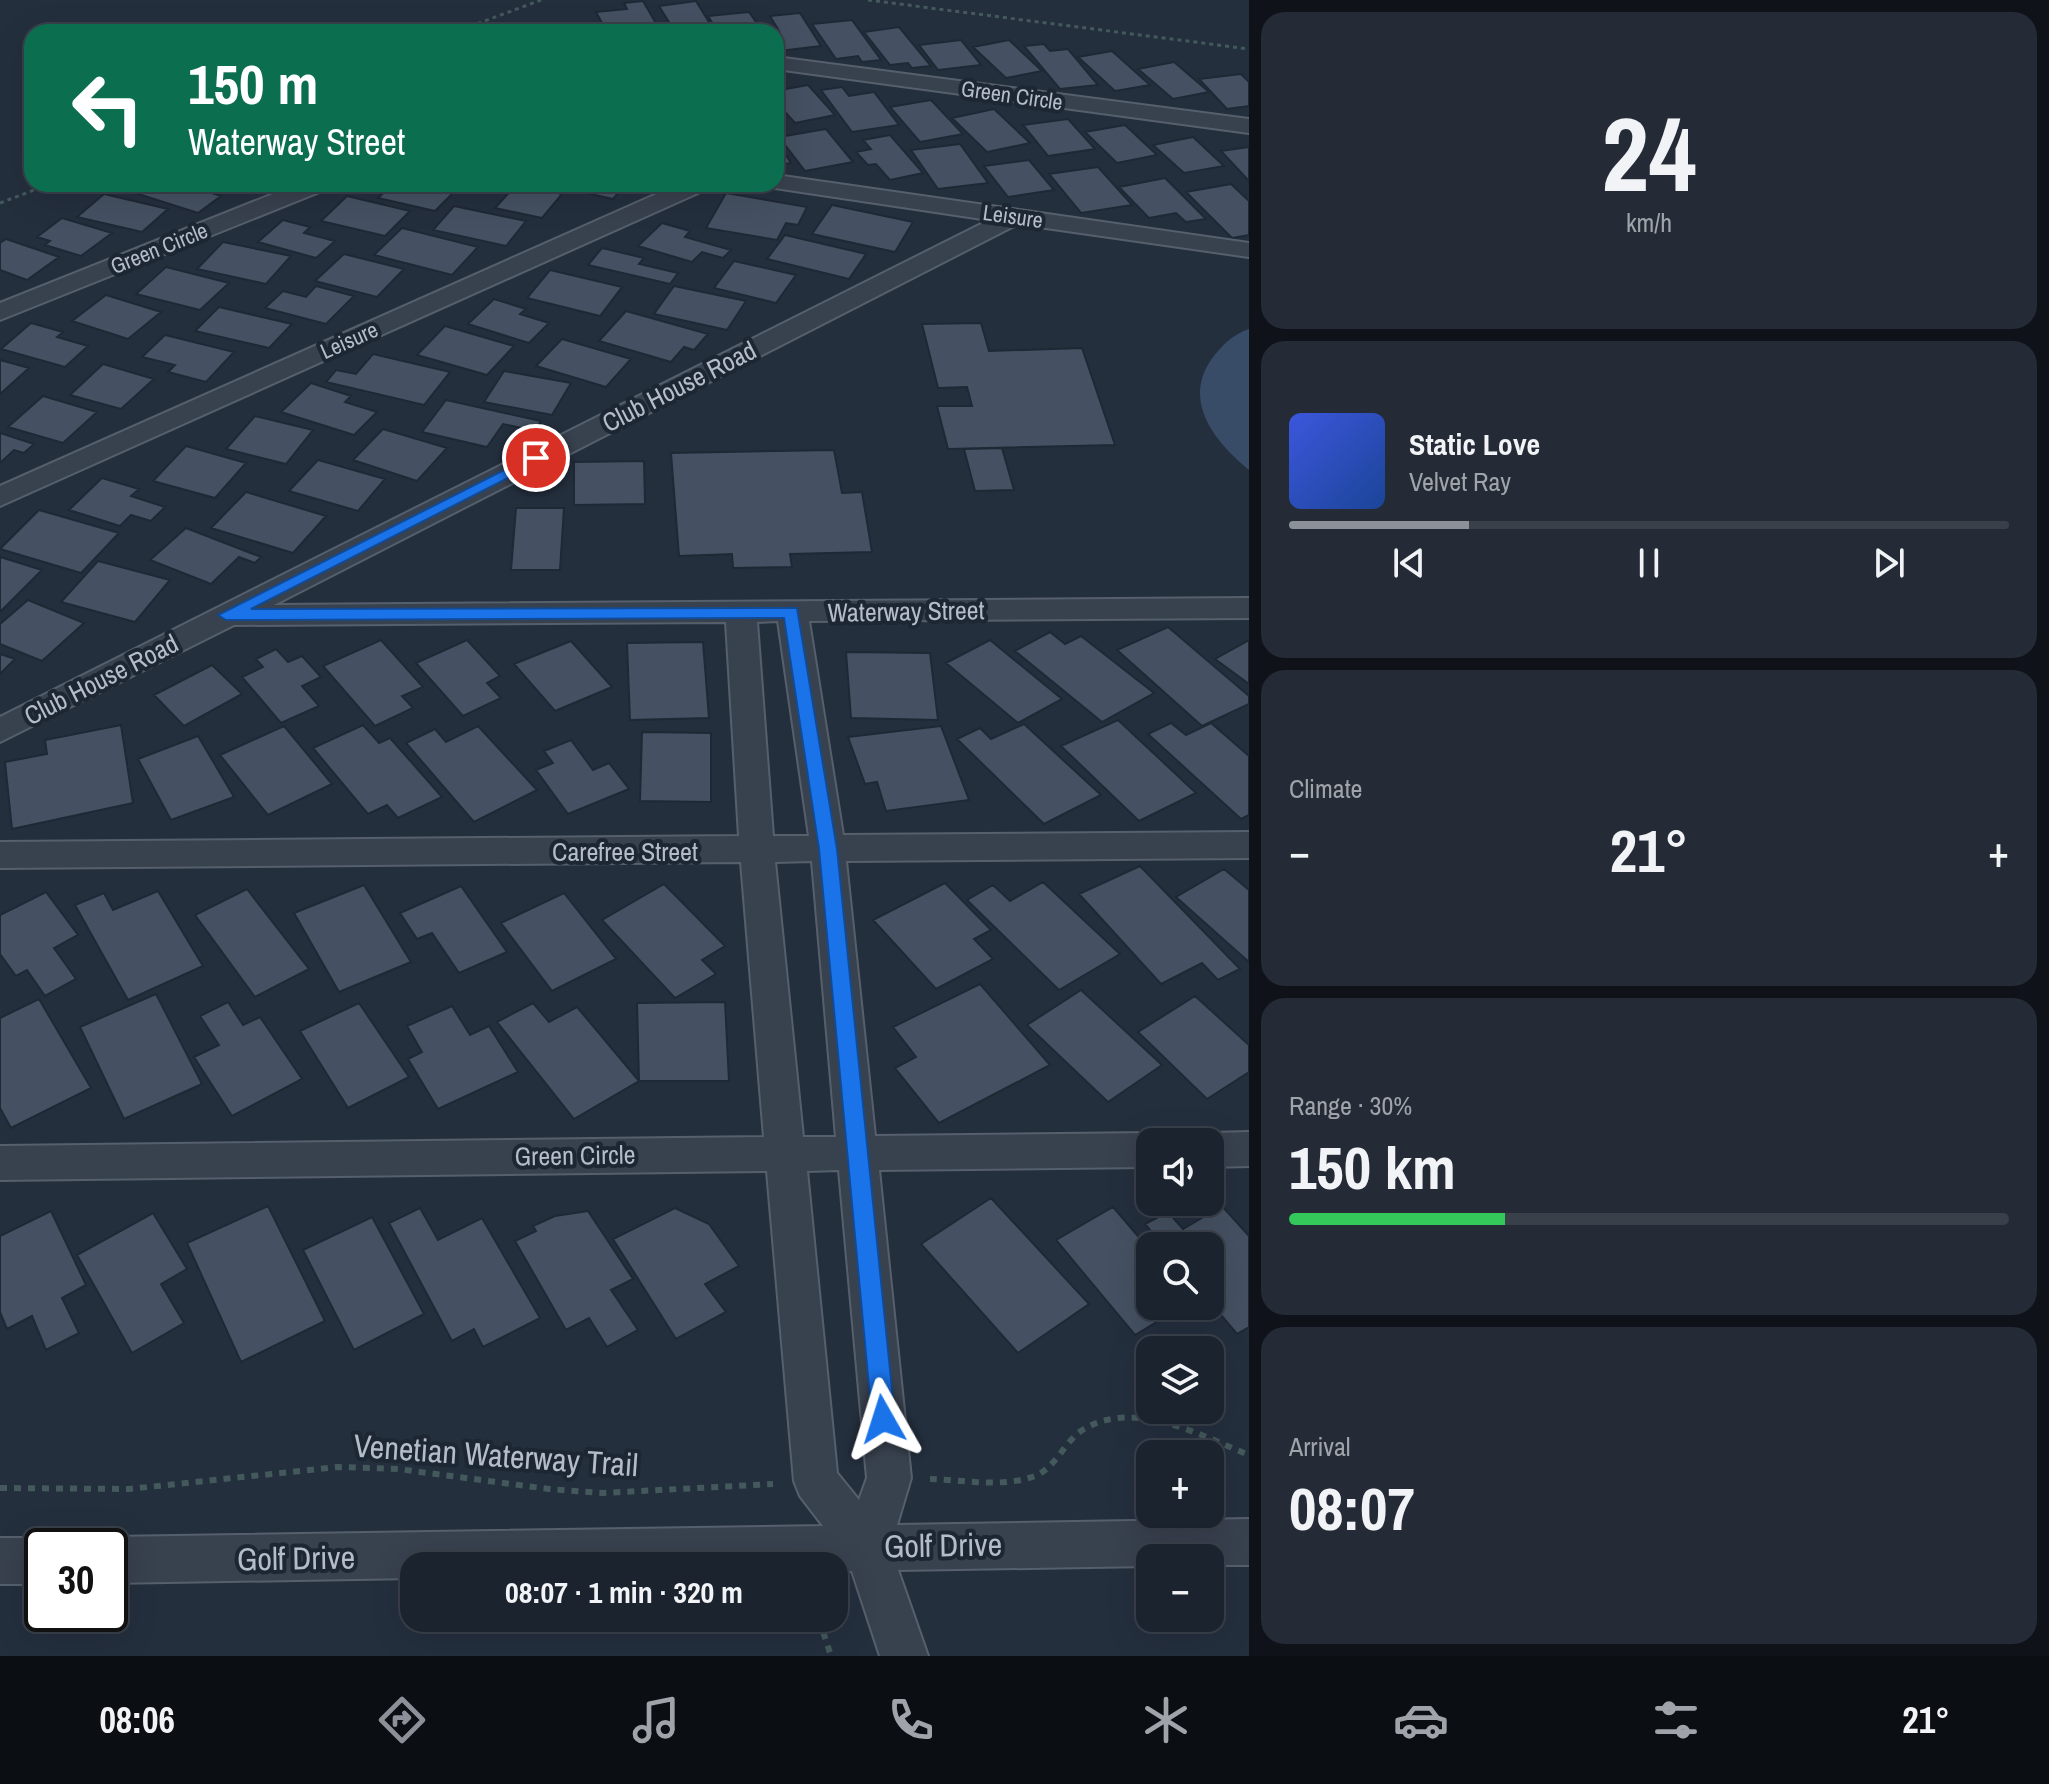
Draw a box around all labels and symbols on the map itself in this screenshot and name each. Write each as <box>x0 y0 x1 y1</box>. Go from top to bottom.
street label: Green Circle <box>959 73 1065 117</box>
street label: Leisure <box>981 197 1045 235</box>
street label: Green Circle <box>106 215 212 281</box>
street label: Leisure <box>315 314 383 366</box>
street label: Club House Road <box>596 332 762 440</box>
pin <box>502 424 570 492</box>
street label: Waterway Street <box>827 592 985 630</box>
street label: Club House Road <box>18 625 184 733</box>
street label: Carefree Street <box>552 834 698 869</box>
street label: Green Circle <box>514 1136 636 1174</box>
position arrow <box>841 1377 925 1461</box>
street label: Venetian Waterway Trail <box>352 1424 640 1486</box>
street label: Golf Drive <box>884 1522 1002 1568</box>
speed limit sign: 30 <box>24 1528 128 1632</box>
street label: Golf Drive <box>237 1535 355 1581</box>

